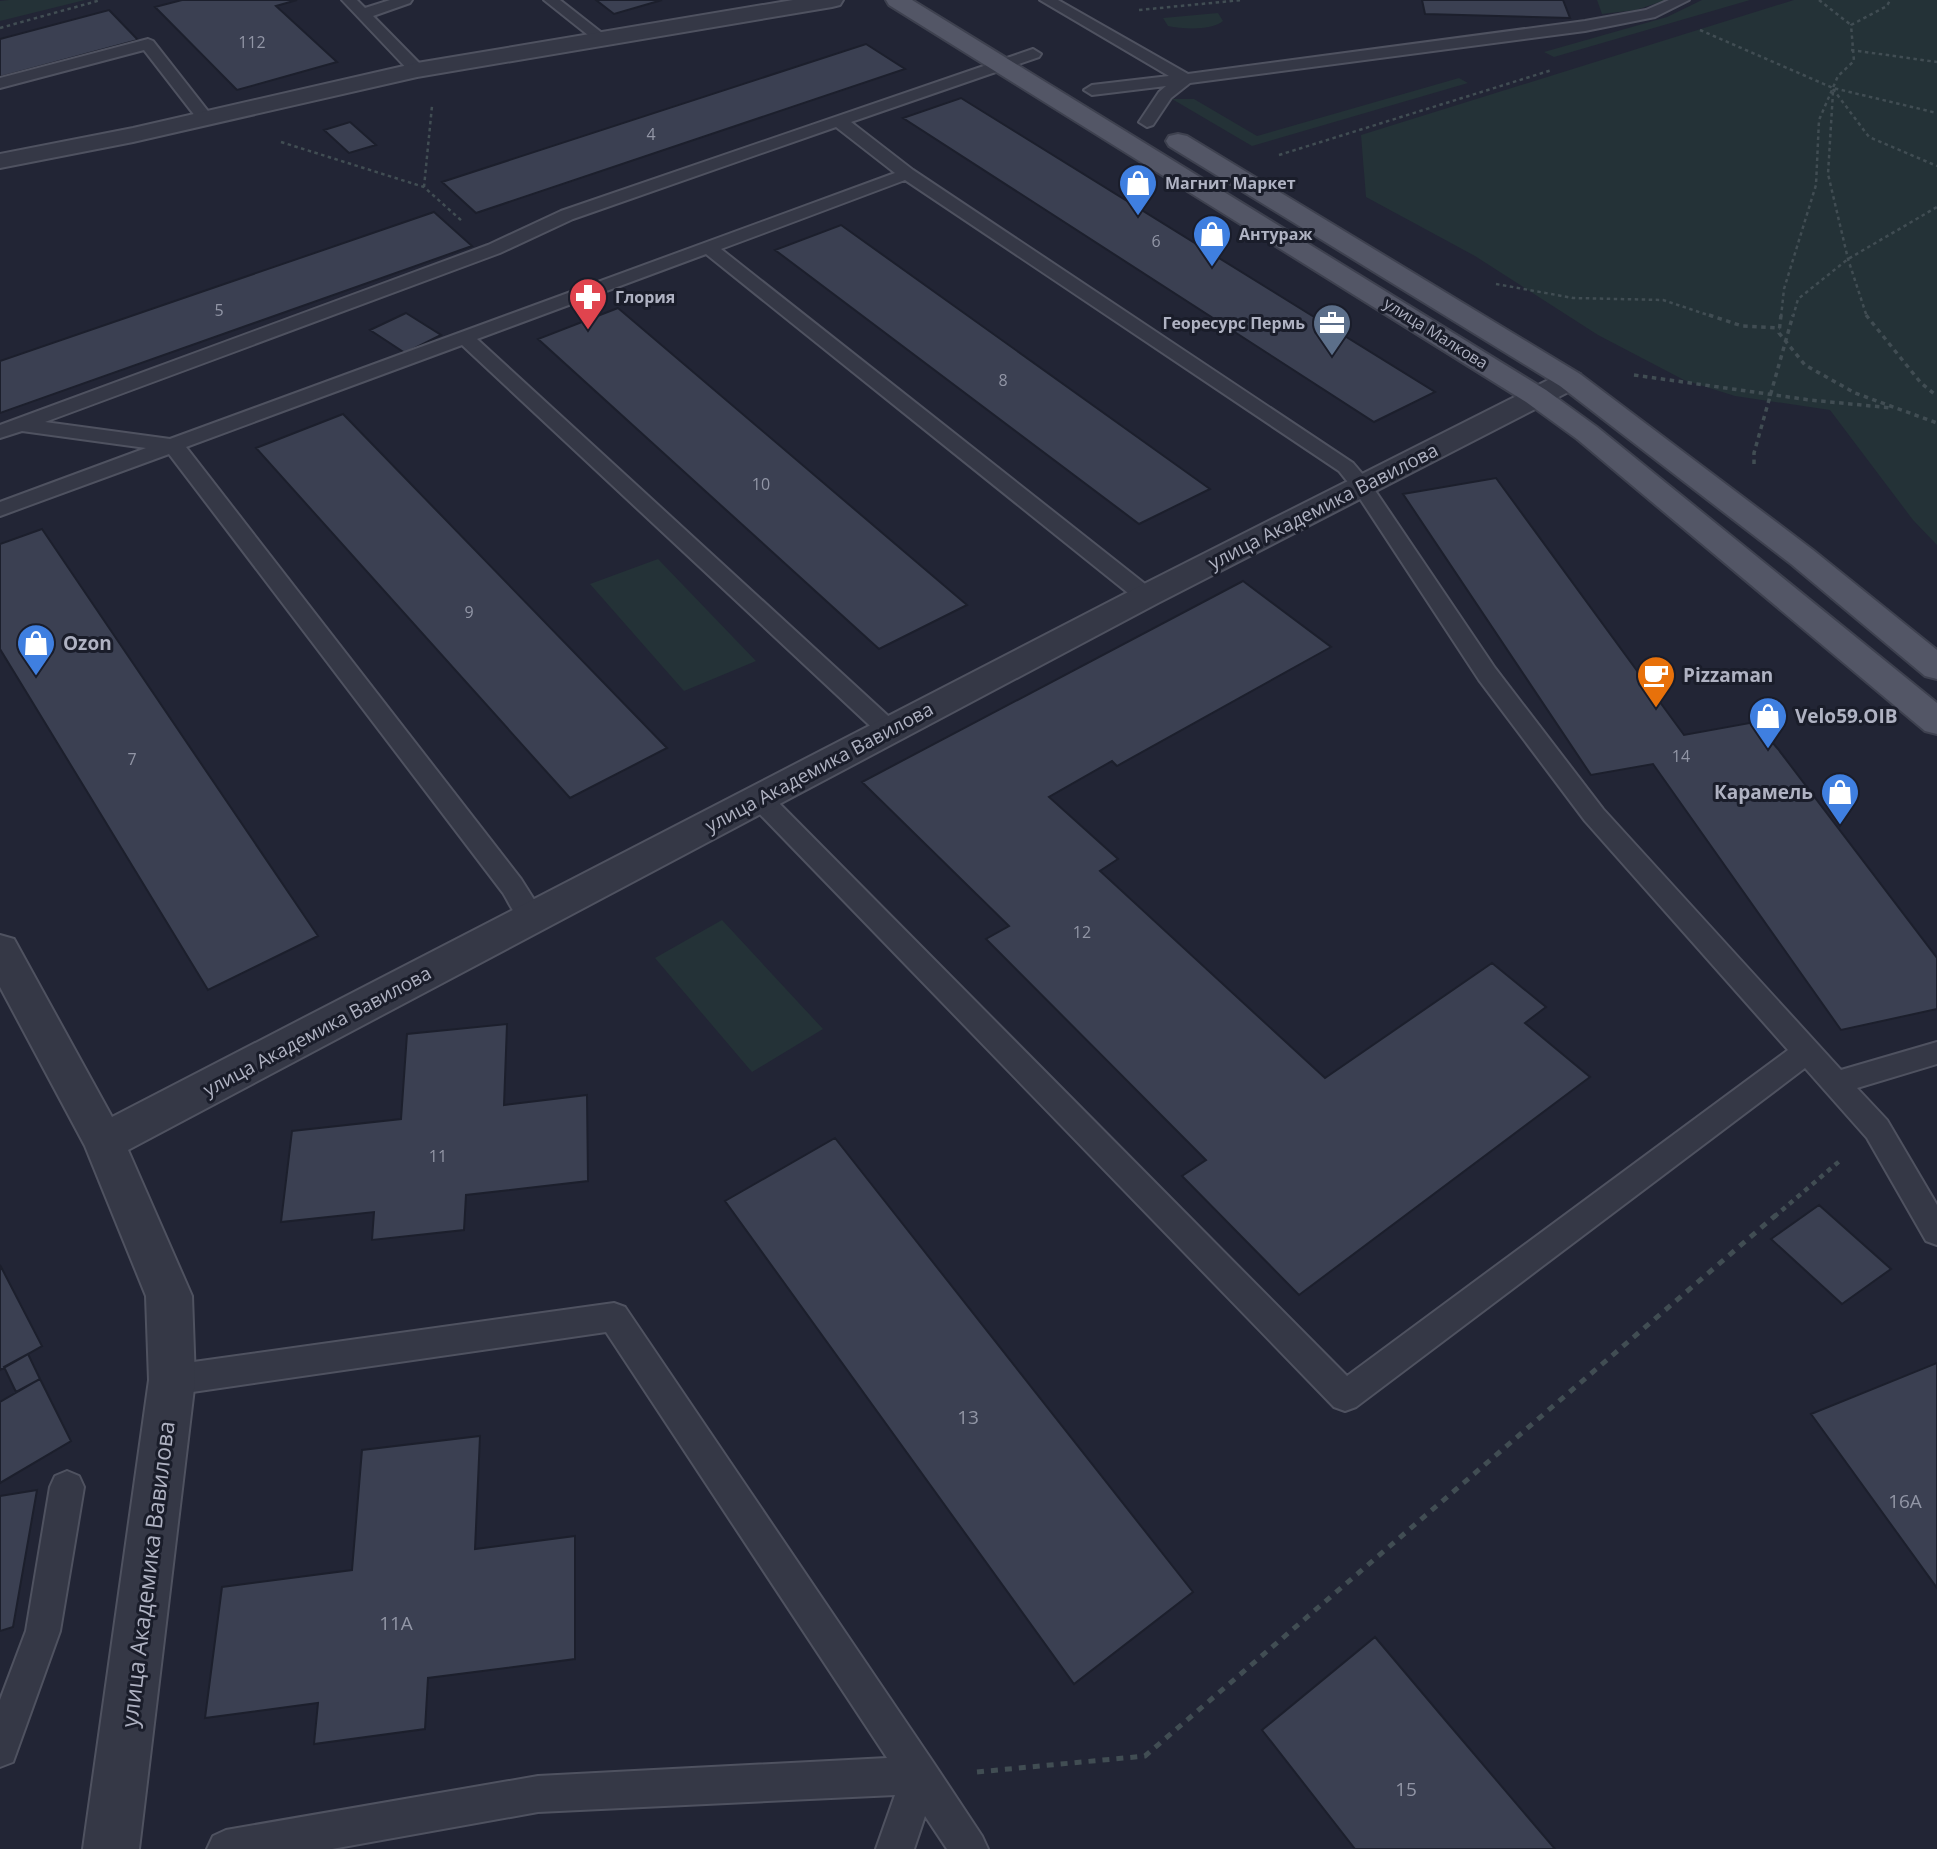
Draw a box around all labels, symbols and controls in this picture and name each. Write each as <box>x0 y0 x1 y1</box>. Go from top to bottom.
house number: 112 <box>238 31 266 53</box>
house number: 4 <box>646 123 656 145</box>
shop icon: Магнит Маркет <box>1117 162 1159 217</box>
place label: Магнит Маркет <box>1165 172 1296 194</box>
shop icon: Антураж <box>1191 213 1233 268</box>
place label: Антураж <box>1239 223 1312 245</box>
house number: 6 <box>1151 230 1161 252</box>
pharmacy icon: Глория <box>567 276 609 331</box>
place label: Глория <box>615 286 675 308</box>
street label: улица Малкова <box>1380 292 1492 374</box>
house number: 5 <box>214 299 224 321</box>
office icon: Георесурс Пермь <box>1311 302 1353 357</box>
place label: Георесурс Пермь <box>1162 312 1305 334</box>
house number: 8 <box>998 369 1008 391</box>
street label: улица Академика Вавилова <box>1204 437 1442 575</box>
house number: 10 <box>752 473 770 495</box>
house number: 9 <box>464 601 474 623</box>
shop icon: Ozon <box>15 622 57 677</box>
place label: Ozon <box>63 630 112 656</box>
cafe icon: Pizzaman <box>1635 654 1677 709</box>
place label: Pizzaman <box>1683 662 1773 688</box>
shop icon: Velo59.OIB <box>1747 695 1789 750</box>
street label: улица Академика Вавилова <box>700 696 938 838</box>
place label: Velo59.OIB <box>1795 703 1897 729</box>
house number: 14 <box>1672 745 1690 767</box>
house number: 7 <box>127 748 137 770</box>
shop icon: Карамель <box>1819 771 1861 826</box>
place label: Карамель <box>1714 779 1813 805</box>
house number: 12 <box>1073 921 1091 943</box>
street label: улица Академика Вавилова <box>198 960 436 1102</box>
house number: 11 <box>429 1145 447 1167</box>
house number: 13 <box>957 1404 979 1430</box>
street label: улица Академика Вавилова <box>112 1419 182 1729</box>
house number: 16А <box>1888 1488 1922 1514</box>
house number: 11А <box>379 1610 413 1636</box>
house number: 15 <box>1395 1776 1417 1802</box>

